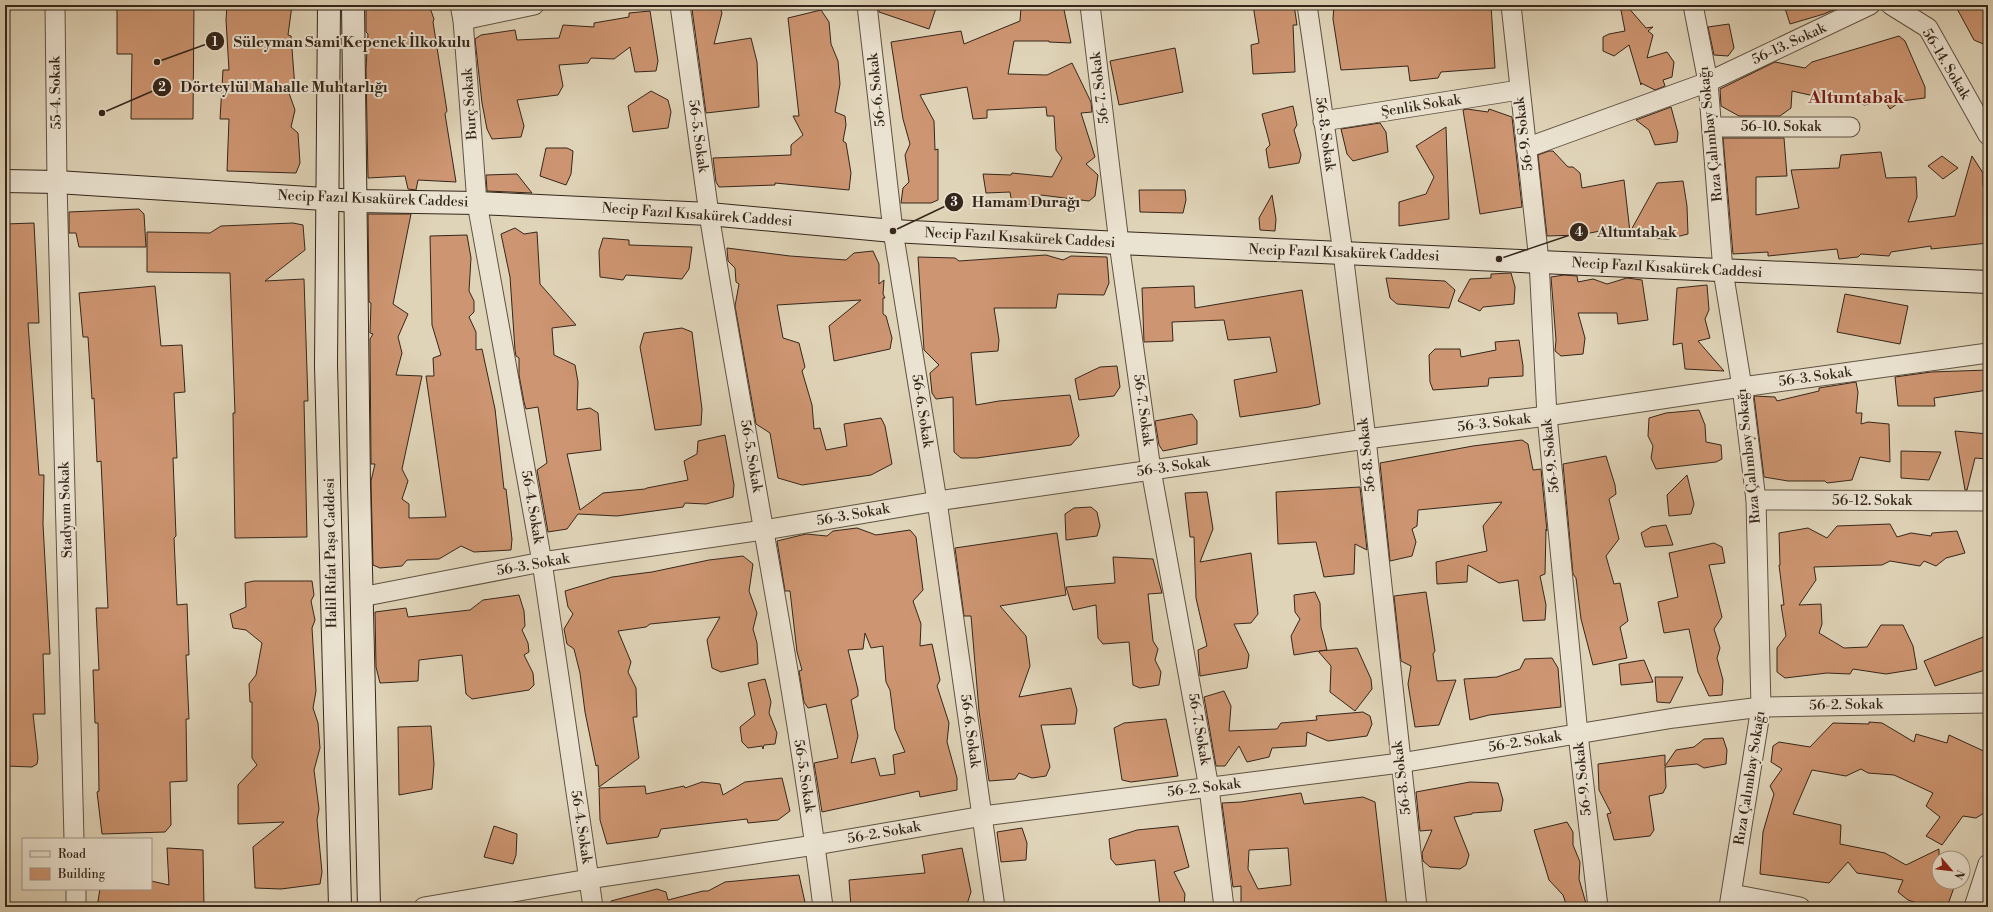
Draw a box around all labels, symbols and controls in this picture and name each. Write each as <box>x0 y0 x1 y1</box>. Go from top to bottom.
street label: 56-13. Sokak <box>1749 19 1829 69</box>
street label: 56-14. Sokak <box>1918 25 1975 103</box>
callout: Süleyman Sami Kepenek İlkokulu <box>205 28 478 55</box>
text: Süleyman Sami Kepenek İlkokulu <box>233 32 471 52</box>
text: 1 <box>212 35 218 50</box>
street label: 56-7. Sokak <box>1087 50 1113 125</box>
street label: 56-6. Sokak <box>864 51 890 128</box>
street label: 55-4. Sokak <box>46 55 66 130</box>
street label: Rıza Çalımbay Sokağı <box>1695 65 1727 203</box>
street label: Burç Sokak <box>458 67 482 141</box>
callout: Dörteylül Mahalle Muhtarlığı <box>152 73 396 100</box>
text: Dörteylül Mahalle Muhtarlığı <box>180 78 388 97</box>
text: 2 <box>158 80 166 95</box>
district label: Altuntabak <box>1807 86 1905 109</box>
street label: Şenlik Sokak <box>1380 91 1463 121</box>
street label: 56-9. Sokak <box>1510 95 1537 172</box>
street label: 56-8. Sokak <box>1311 96 1339 173</box>
street label: 56-5. Sokak <box>684 98 712 174</box>
street label: 56-10. Sokak <box>1741 118 1822 136</box>
street label: Necip Fazıl Kısakürek Caddesi <box>277 187 469 211</box>
callout: Hamam Durağı <box>944 188 1089 215</box>
text: Hamam Durağı <box>972 193 1080 212</box>
text: 3 <box>950 195 958 210</box>
street label: Necip Fazıl Kısakürek Caddesi <box>601 199 793 231</box>
callout: Altuntabak <box>1569 218 1685 245</box>
text: Altuntabak <box>1596 223 1678 242</box>
street label: Necip Fazıl Kısakürek Caddesi <box>924 224 1116 252</box>
text: 4 <box>1575 225 1583 240</box>
street label: Necip Fazıl Kısakürek Caddesi <box>1248 241 1440 265</box>
street label: Necip Fazıl Kısakürek Caddesi <box>1571 254 1763 282</box>
street label: 56-3. Sokak <box>1777 363 1853 391</box>
street label: 56-6. Sokak <box>907 373 937 450</box>
street label: 56-7. Sokak <box>1129 373 1157 448</box>
street label: Rıza Çalımbay Sokağı <box>1733 387 1765 525</box>
street label: 56-3. Sokak <box>1456 410 1532 436</box>
street label: 56-8. Sokak <box>1354 416 1380 493</box>
street label: 56-9. Sokak <box>1538 417 1564 494</box>
street label: 56-5. Sokak <box>736 418 766 494</box>
street label: 56-3. Sokak <box>1135 453 1211 481</box>
street label: Stadyum Sokak <box>55 461 77 558</box>
street label: 56-4. Sokak <box>517 469 547 546</box>
street label: Halil Rıfat Paşa Caddesi <box>321 477 341 629</box>
street label: 56-12. Sokak <box>1832 492 1913 510</box>
street label: 56-3. Sokak <box>815 500 891 530</box>
street label: 56-3. Sokak <box>495 550 571 580</box>
street label: 56-7. Sokak <box>1184 692 1214 767</box>
street label: 56-6. Sokak <box>956 693 984 770</box>
street label: 56-2. Sokak <box>1809 695 1884 715</box>
street label: Rıza Çalımbay Sokağı <box>1730 709 1770 847</box>
street label: 56-2. Sokak <box>1487 727 1564 757</box>
street label: 56-5. Sokak <box>789 738 819 814</box>
street label: 56-8. Sokak <box>1388 739 1415 816</box>
street label: 56-9. Sokak <box>1570 740 1596 817</box>
street label: 56-2. Sokak <box>1166 774 1242 801</box>
street label: 56-4. Sokak <box>566 789 596 866</box>
street label: 56-2. Sokak <box>846 818 923 848</box>
legend <box>22 838 152 890</box>
text: Road <box>58 847 86 862</box>
north arrow <box>1931 850 1971 890</box>
text: Building <box>57 867 106 882</box>
text: N <box>1951 867 1967 882</box>

